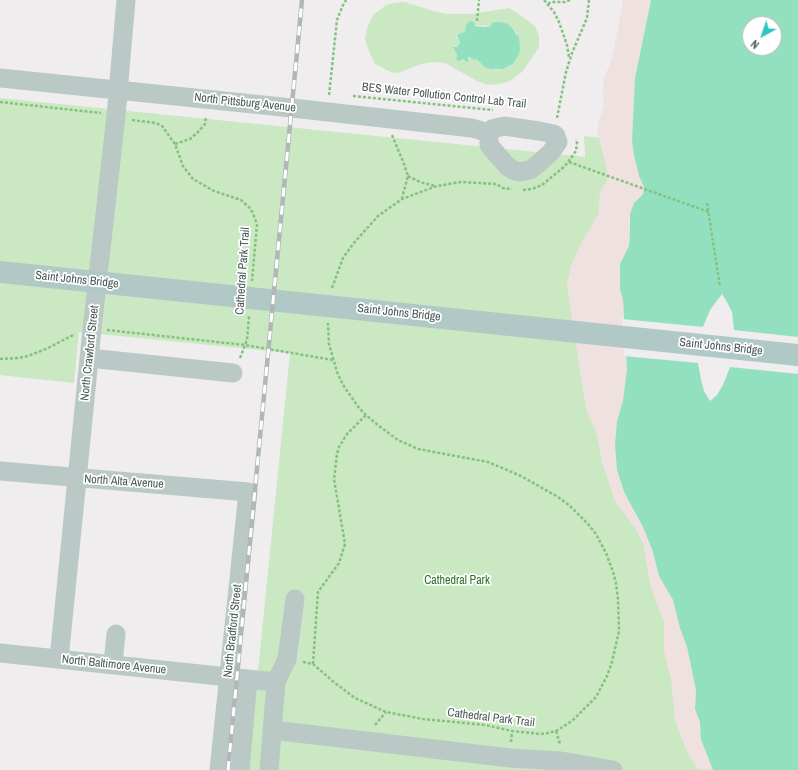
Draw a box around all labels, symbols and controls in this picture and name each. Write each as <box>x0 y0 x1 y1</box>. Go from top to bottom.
north arrow <box>742 16 782 56</box>
text: N <box>748 37 762 52</box>
street label: BES Water Pollution Control Lab Trail <box>361 80 527 112</box>
street label: North Pittsburg Avenue <box>193 91 297 115</box>
street label: Cathedral Park Trail <box>233 227 253 315</box>
street label: Saint Johns Bridge <box>35 268 119 292</box>
street label: Saint Johns Bridge <box>357 301 441 325</box>
street label: North Crawford Street <box>78 305 102 401</box>
street label: Saint Johns Bridge <box>679 335 763 359</box>
street label: North Alta Avenue <box>84 472 164 492</box>
park label: Cathedral Park <box>424 574 490 588</box>
street label: North Bradford Street <box>221 584 245 678</box>
street label: North Baltimore Avenue <box>61 652 167 678</box>
street label: Cathedral Park Trail <box>447 706 535 730</box>

